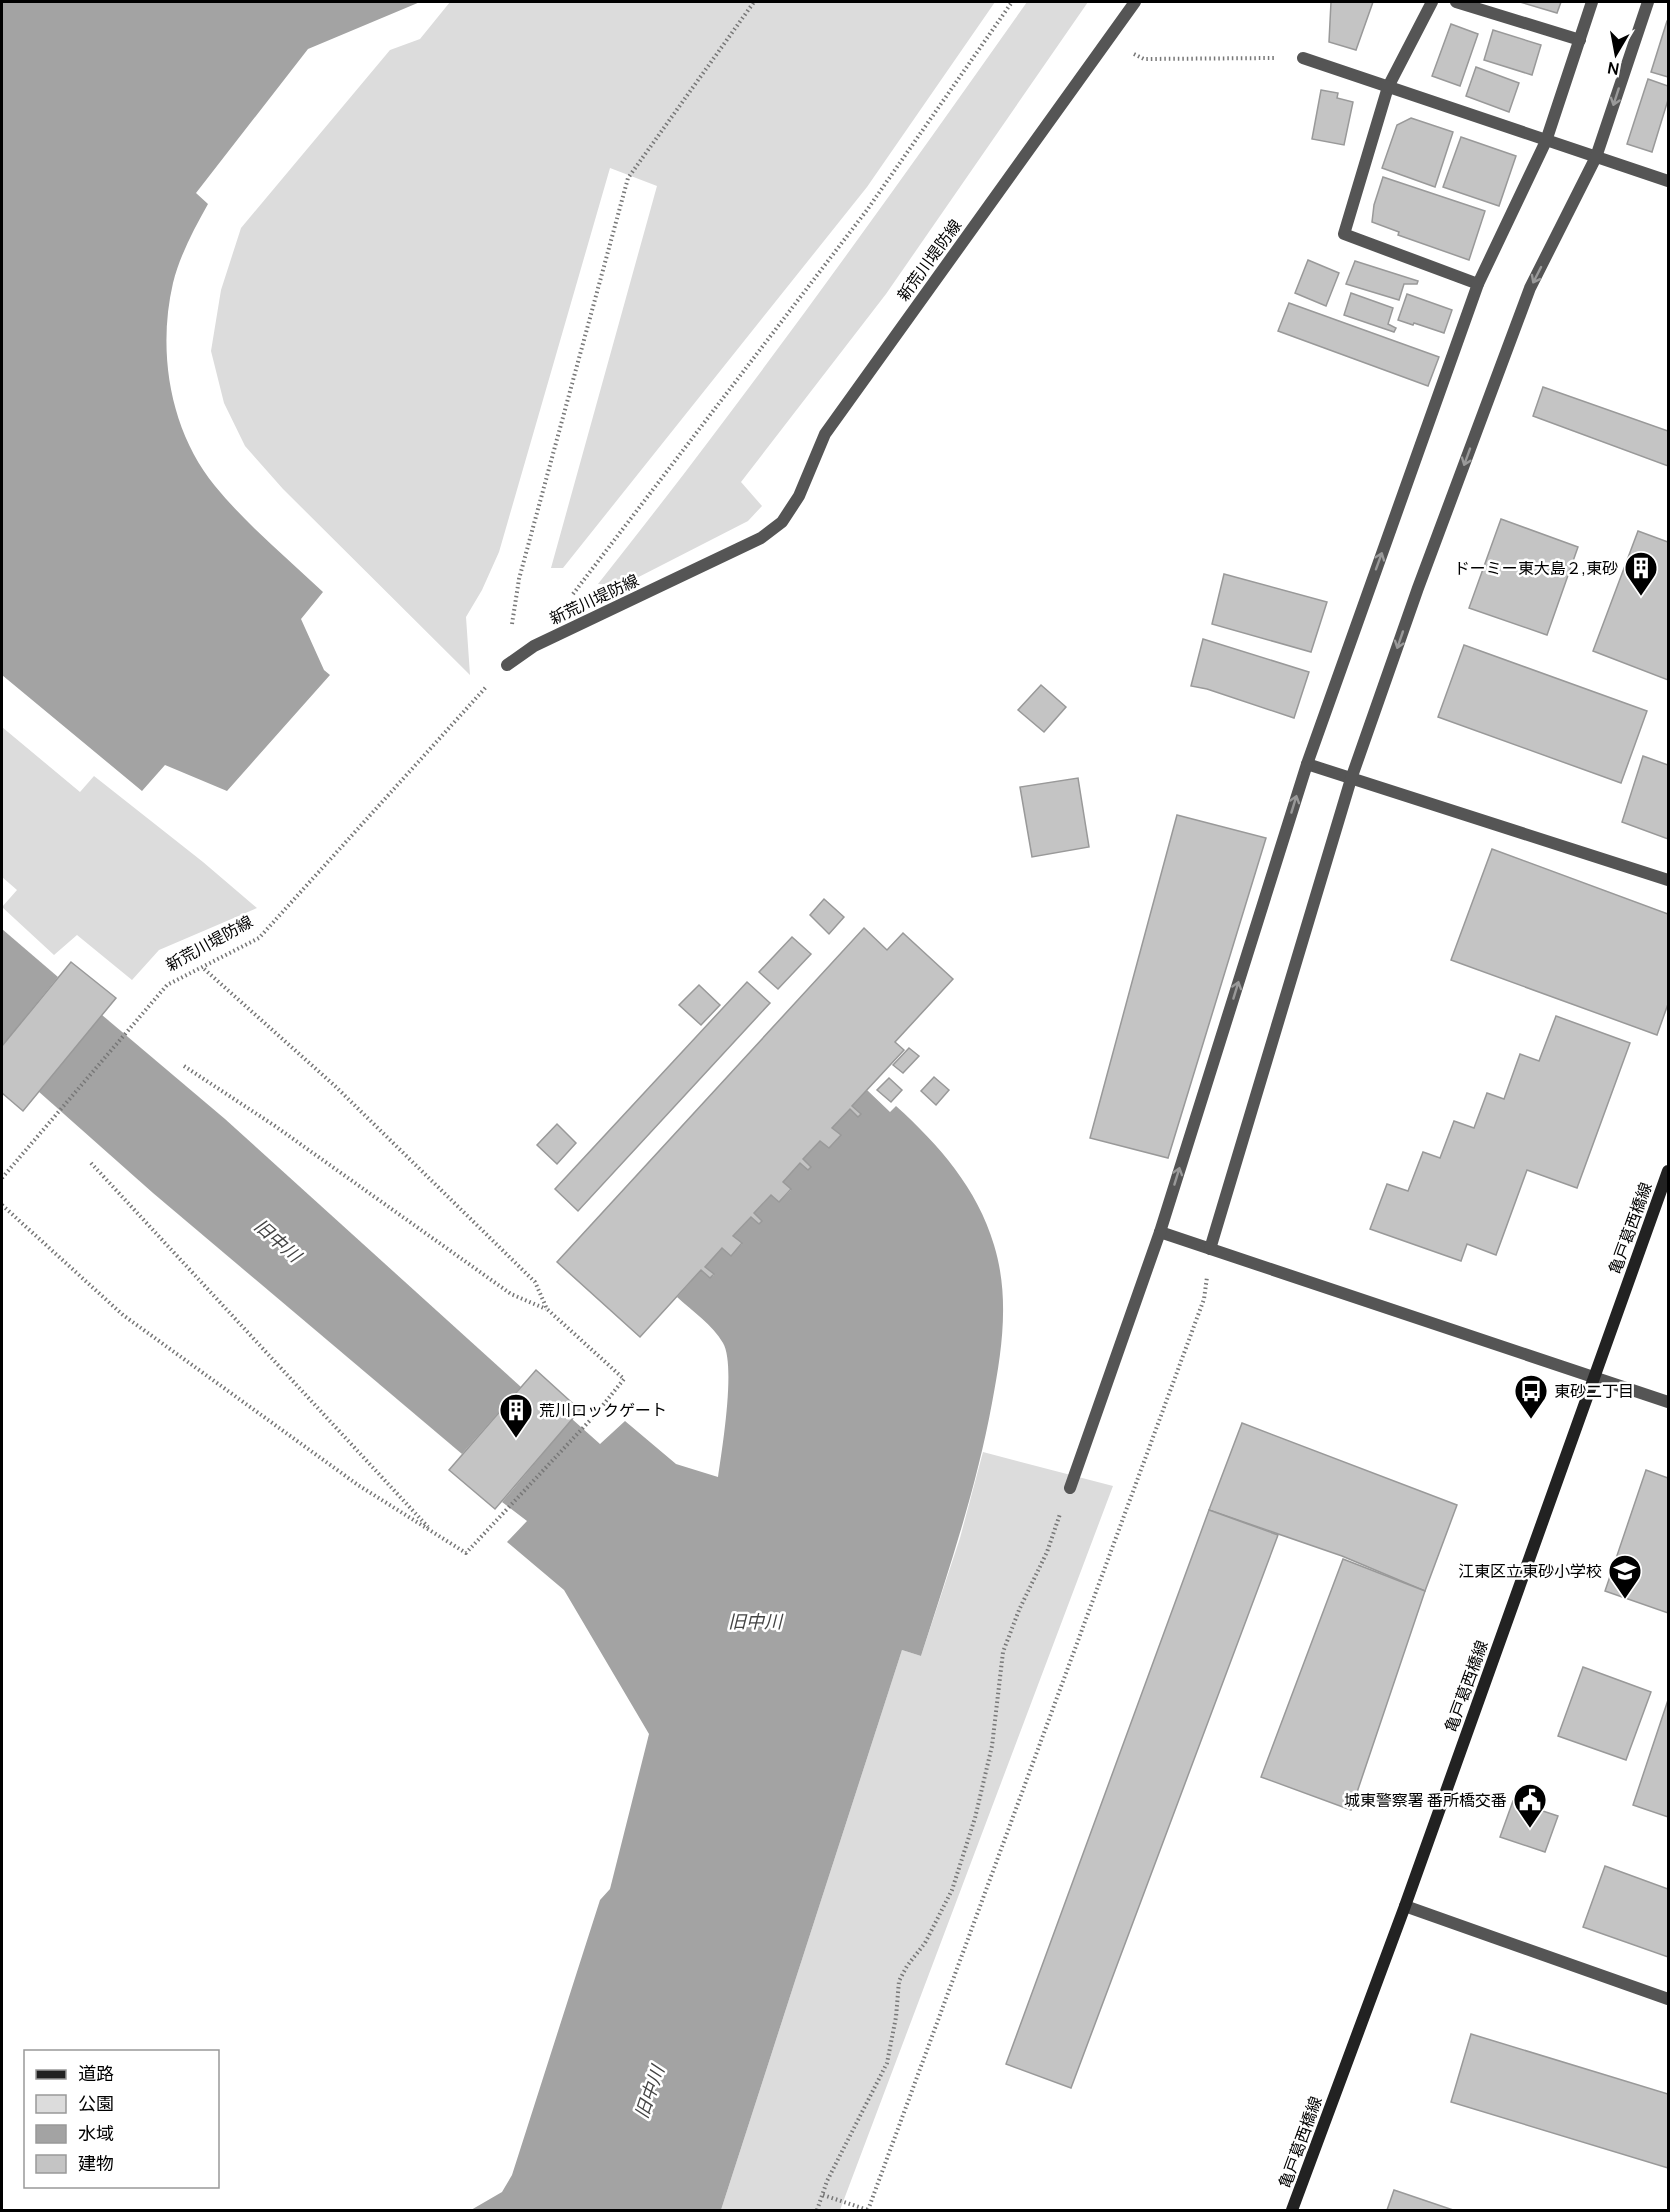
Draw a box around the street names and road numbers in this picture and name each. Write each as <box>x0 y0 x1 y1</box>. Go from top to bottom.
street label: 新荒川堤防線 <box>892 215 966 305</box>
street label: 新荒川堤防線 <box>546 569 642 629</box>
street label: 新荒川堤防線 <box>162 910 256 976</box>
street label: 亀戸葛西橋線 <box>1603 1179 1657 1277</box>
street label: 亀戸葛西橋線 <box>1439 1637 1493 1735</box>
street label: 亀戸葛西橋線 <box>1273 2093 1327 2191</box>

